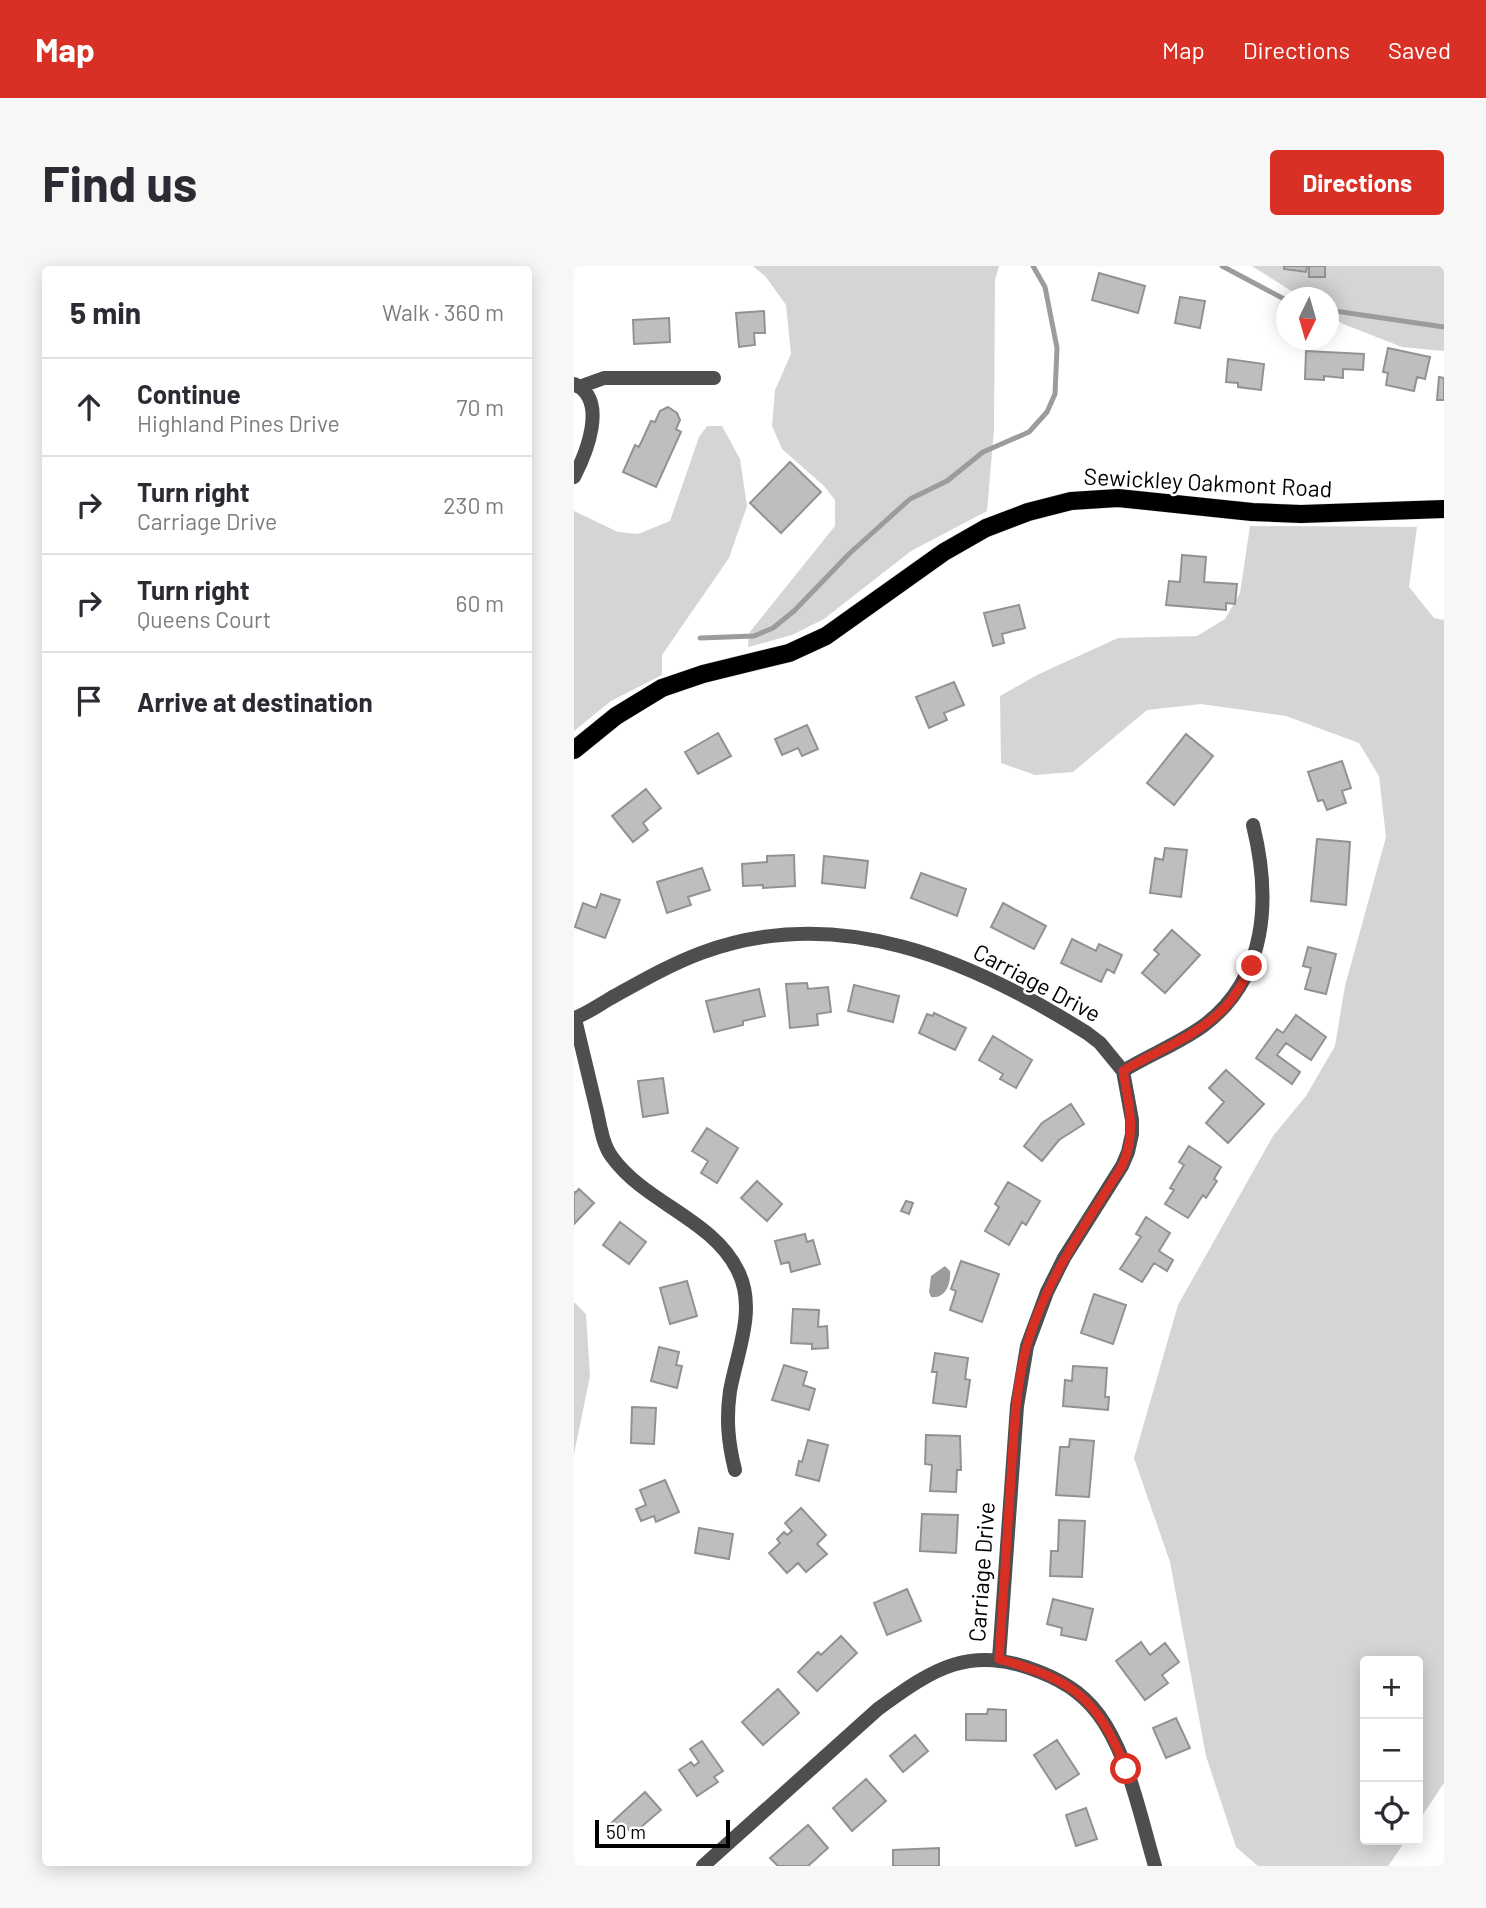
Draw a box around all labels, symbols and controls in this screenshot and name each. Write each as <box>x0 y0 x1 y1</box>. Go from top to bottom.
text: Map <box>35 29 95 69</box>
text: Map <box>1162 35 1205 64</box>
text: Directions <box>1243 35 1350 64</box>
text: Saved <box>1388 35 1451 64</box>
button: Directions <box>1270 150 1444 215</box>
text: Find us <box>42 153 197 212</box>
north arrow <box>1276 287 1339 350</box>
text: 5 min <box>70 294 141 330</box>
text: Walk · 360 m <box>382 298 504 326</box>
text: Continue <box>137 378 241 409</box>
icon: ahead <box>70 388 108 426</box>
text: 70 m <box>457 393 504 421</box>
text: Highland Pines Drive <box>137 409 340 437</box>
street label: Sewickley Oakmont Road <box>1083 462 1333 502</box>
text: Turn right <box>137 476 250 507</box>
icon: right <box>70 486 108 524</box>
text: 230 m <box>443 491 504 519</box>
text: Carriage Drive <box>137 507 277 535</box>
text: Turn right <box>137 574 250 605</box>
icon: right <box>70 584 108 622</box>
text: 60 m <box>456 589 504 617</box>
text: Queens Court <box>137 605 271 633</box>
icon: arrive <box>70 682 108 720</box>
text: Arrive at destination <box>137 686 373 717</box>
street label: Carriage Drive <box>969 937 1106 1027</box>
route end <box>1236 950 1267 981</box>
street label: Carriage Drive <box>962 1501 1000 1643</box>
map controls <box>1360 1656 1423 1845</box>
button: + <box>1360 1656 1423 1719</box>
button: − <box>1360 1719 1423 1782</box>
route start <box>1110 1753 1141 1784</box>
button: locate <box>1360 1782 1423 1845</box>
scale bar <box>595 1817 730 1849</box>
text: 50 m <box>606 1820 646 1843</box>

